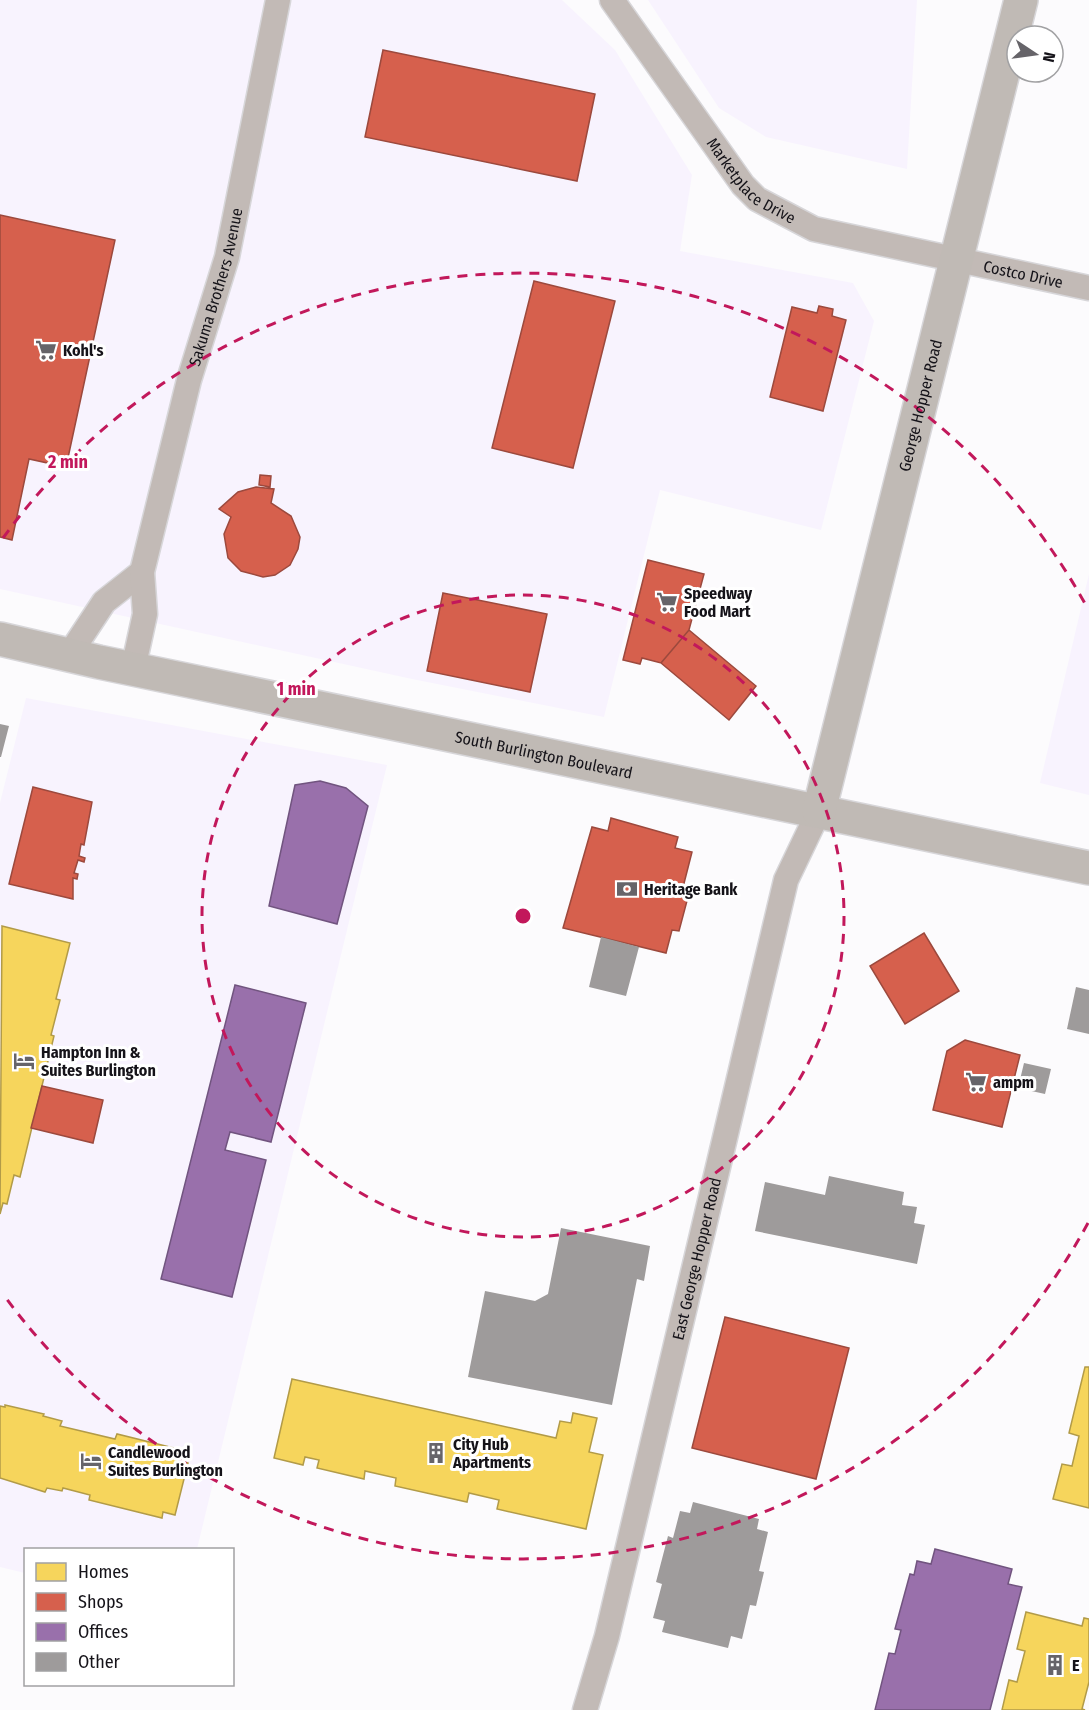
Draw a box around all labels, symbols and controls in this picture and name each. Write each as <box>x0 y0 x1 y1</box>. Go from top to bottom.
north arrow <box>1005 24 1065 84</box>
text: N <box>1039 50 1059 64</box>
street label: Marketplace Drive <box>703 134 799 227</box>
street label: Sakuma Brothers Avenue <box>184 206 246 368</box>
street label: Costco Drive <box>982 256 1065 292</box>
street label: George Hopper Road <box>894 337 946 473</box>
supermarket icon: Kohl's <box>34 338 58 362</box>
place label: Kohl's <box>63 341 104 360</box>
text: 2 min <box>47 451 88 473</box>
place label: Speedway Food Mart <box>684 584 752 621</box>
supermarket icon: Speedway Food Mart <box>655 590 679 614</box>
text: 1 min <box>276 678 316 700</box>
street label: South Burlington Boulevard <box>453 727 634 782</box>
bank icon: Heritage Bank <box>615 877 639 901</box>
place label: Heritage Bank <box>644 880 738 899</box>
centre of rings <box>513 906 533 926</box>
place label: Hampton Inn & Suites Burlington <box>41 1043 156 1080</box>
hotel icon: Hampton Inn & Suites Burlington <box>12 1049 36 1073</box>
supermarket icon: ampm <box>964 1070 988 1094</box>
place label: ampm <box>993 1073 1034 1092</box>
street label: East George Hopper Road <box>668 1176 725 1342</box>
place label: City Hub Apartments <box>452 1435 531 1472</box>
building icon: City Hub Apartments <box>424 1441 448 1465</box>
place label: Candlewood Suites Burlington <box>108 1443 223 1480</box>
hotel icon: Candlewood Suites Burlington <box>79 1449 103 1473</box>
legend <box>24 1548 234 1686</box>
text: Homes <box>78 1561 129 1583</box>
text: Shops <box>78 1591 123 1613</box>
text: Offices <box>78 1621 128 1643</box>
text: Other <box>78 1651 121 1673</box>
building icon: E <box>1043 1653 1067 1677</box>
place label: E <box>1072 1656 1080 1675</box>

